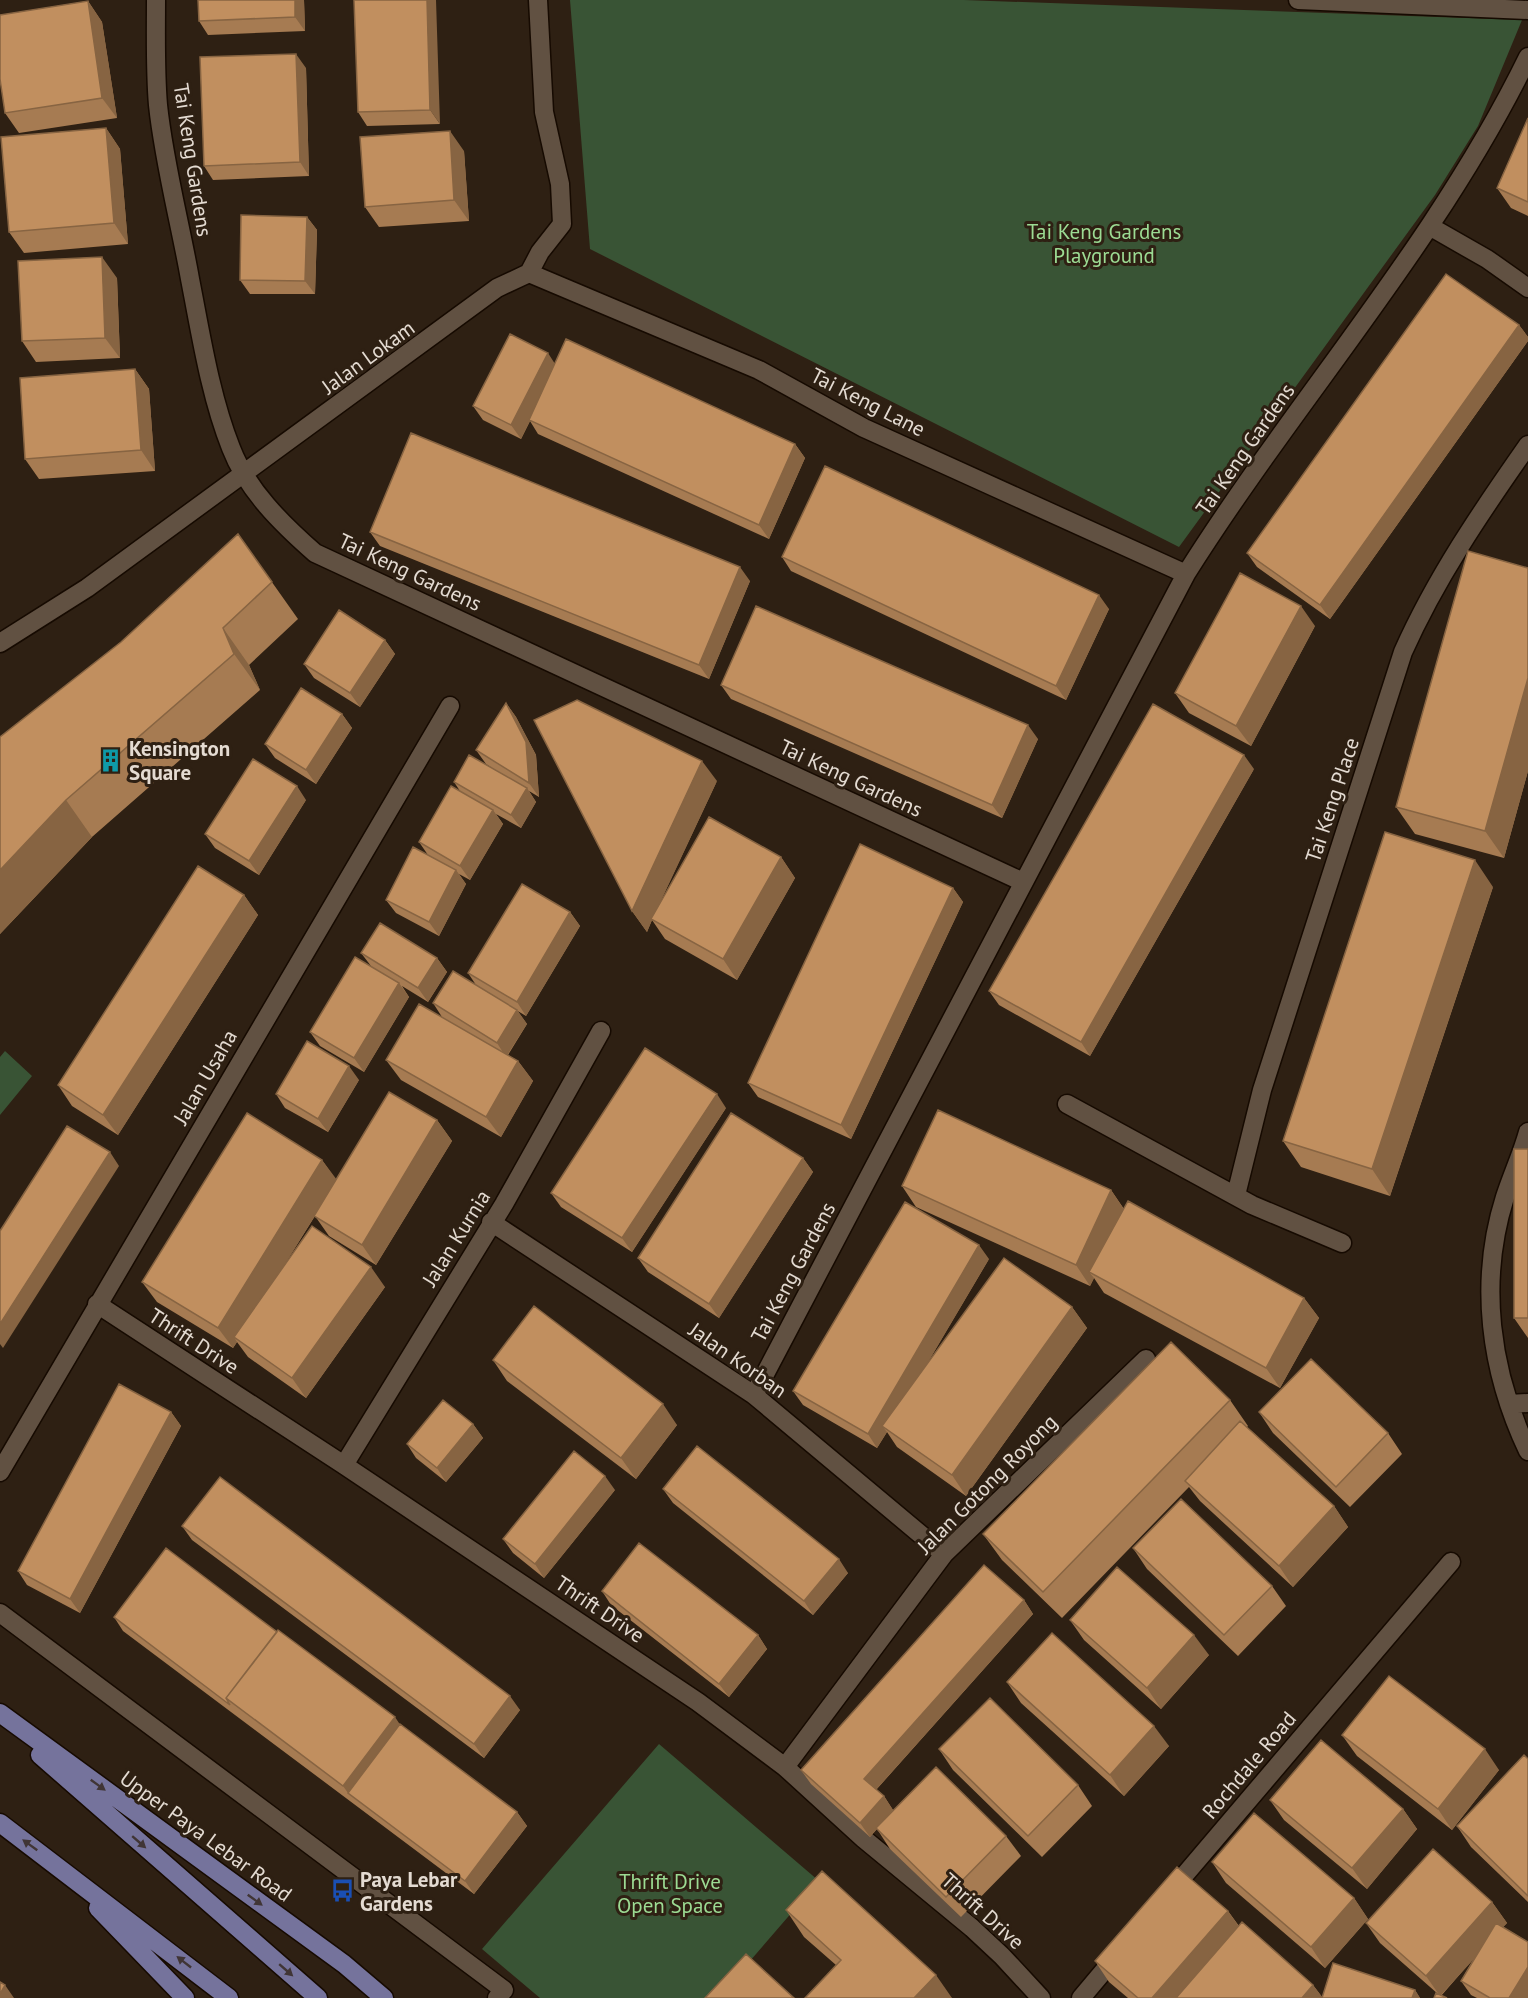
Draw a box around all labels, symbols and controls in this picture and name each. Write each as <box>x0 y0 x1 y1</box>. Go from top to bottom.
street label: Tai Keng Gardens <box>168 82 218 238</box>
park label: Tai Keng Gardens Playground <box>1027 218 1181 269</box>
street label: Jalan Lokam <box>315 314 420 400</box>
street label: Tai Keng Lane <box>806 362 930 442</box>
street label: Tai Keng Gardens <box>1190 378 1300 520</box>
street label: Tai Keng Gardens <box>334 527 486 617</box>
street label: Tai Keng Gardens <box>775 733 927 823</box>
street label: Tai Keng Place <box>1299 734 1365 866</box>
place label: Kensington Square <box>129 735 230 786</box>
building icon: Kensington Square <box>98 747 124 773</box>
street label: Jalan Usaha <box>167 1025 243 1130</box>
street label: Jalan Kurnia <box>415 1185 496 1292</box>
street label: Tai Keng Gardens <box>745 1197 841 1347</box>
street label: Thrift Drive <box>144 1302 244 1380</box>
street label: Jalan Korban <box>683 1316 792 1404</box>
street label: Jalan Gotong Royong <box>911 1408 1063 1560</box>
street label: Thrift Drive <box>550 1569 650 1649</box>
street label: Rochdale Road <box>1196 1706 1302 1824</box>
street label: Upper Paya Lebar Road <box>115 1764 297 1908</box>
one-way arrow <box>91 1778 106 1790</box>
one-way arrow <box>131 1835 147 1848</box>
one-way arrow <box>22 1840 37 1852</box>
place label: Paya Lebar Gardens <box>360 1866 458 1917</box>
street label: Thrift Drive <box>936 1867 1030 1955</box>
park label: Thrift Drive Open Space <box>617 1868 723 1919</box>
bus stop icon: Paya Lebar Gardens <box>329 1878 355 1904</box>
one-way arrow <box>248 1893 263 1905</box>
one-way arrow <box>176 1956 191 1968</box>
one-way arrow <box>278 1963 293 1977</box>

